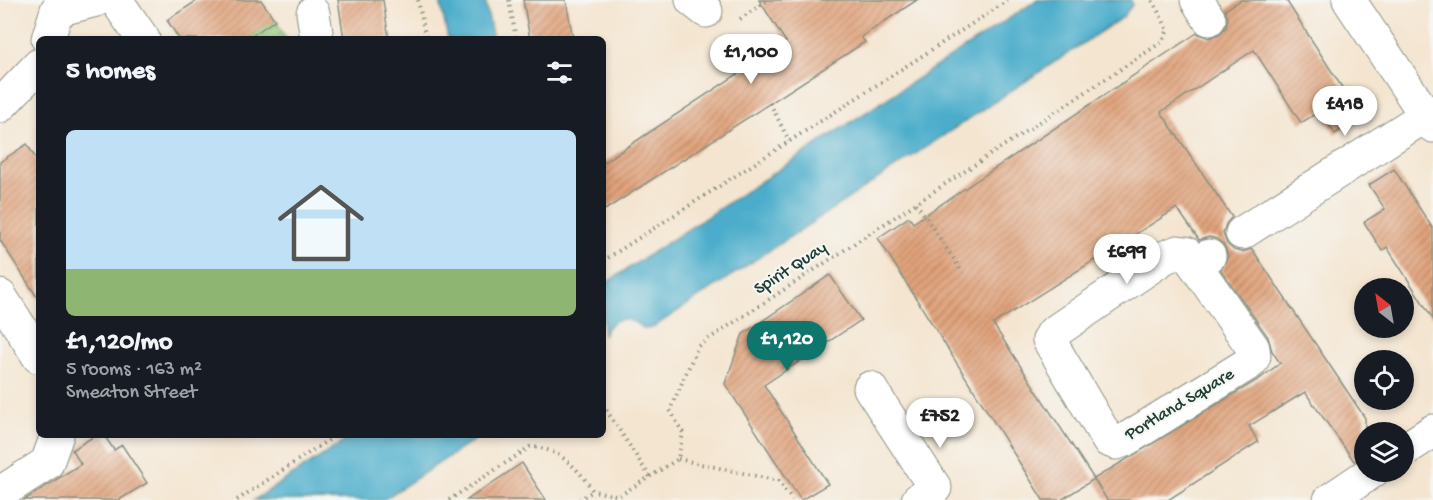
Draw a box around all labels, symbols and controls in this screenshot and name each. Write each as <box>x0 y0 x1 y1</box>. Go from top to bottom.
pin: £1,100 <box>702 34 800 85</box>
text: £1,100 <box>724 42 778 65</box>
icon: filters <box>543 56 576 89</box>
text: 5 homes <box>66 57 155 88</box>
pin: £418 <box>1309 86 1381 137</box>
text: £418 <box>1326 94 1364 117</box>
icon: home <box>267 169 375 277</box>
pin: £699 <box>1091 234 1163 285</box>
street label: Spirit Quay <box>751 238 831 300</box>
text: £699 <box>1107 242 1147 265</box>
north arrow <box>1354 278 1414 338</box>
map controls <box>1354 278 1414 482</box>
pin: £1,120 <box>738 321 836 372</box>
text: £1,120/mo <box>66 328 172 359</box>
text: £1,120 <box>761 329 813 352</box>
button: locate <box>1354 350 1414 410</box>
text: 5 rooms · 163 m² <box>66 359 202 382</box>
street label: Portland Square <box>1121 364 1239 446</box>
text: Smeaton Street <box>66 382 197 405</box>
pin: £752 <box>904 398 976 449</box>
text: £752 <box>920 406 960 429</box>
button: layers <box>1354 422 1414 482</box>

